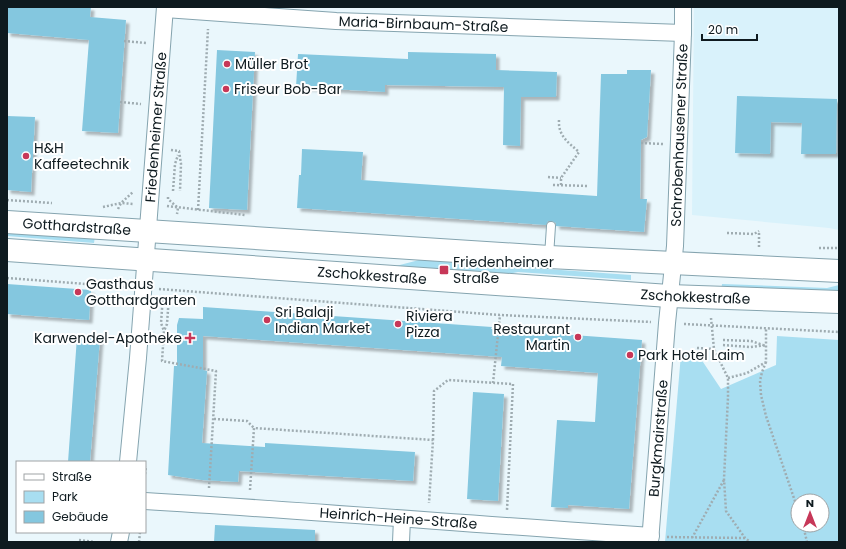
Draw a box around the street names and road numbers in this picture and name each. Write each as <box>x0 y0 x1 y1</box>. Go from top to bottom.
street label: Maria-Birnbaum-Straße <box>338 11 509 37</box>
street label: Schrobenhausener Straße <box>666 43 693 227</box>
street label: Friedenheimer Straße <box>140 51 172 203</box>
street label: Gotthardstraße <box>22 213 132 240</box>
street label: Zschokkestraße <box>317 262 428 289</box>
street label: Zschokkestraße <box>640 284 751 309</box>
street label: Burgkmairstraße <box>644 379 673 498</box>
street label: Heinrich-Heine-Straße <box>319 503 478 534</box>

